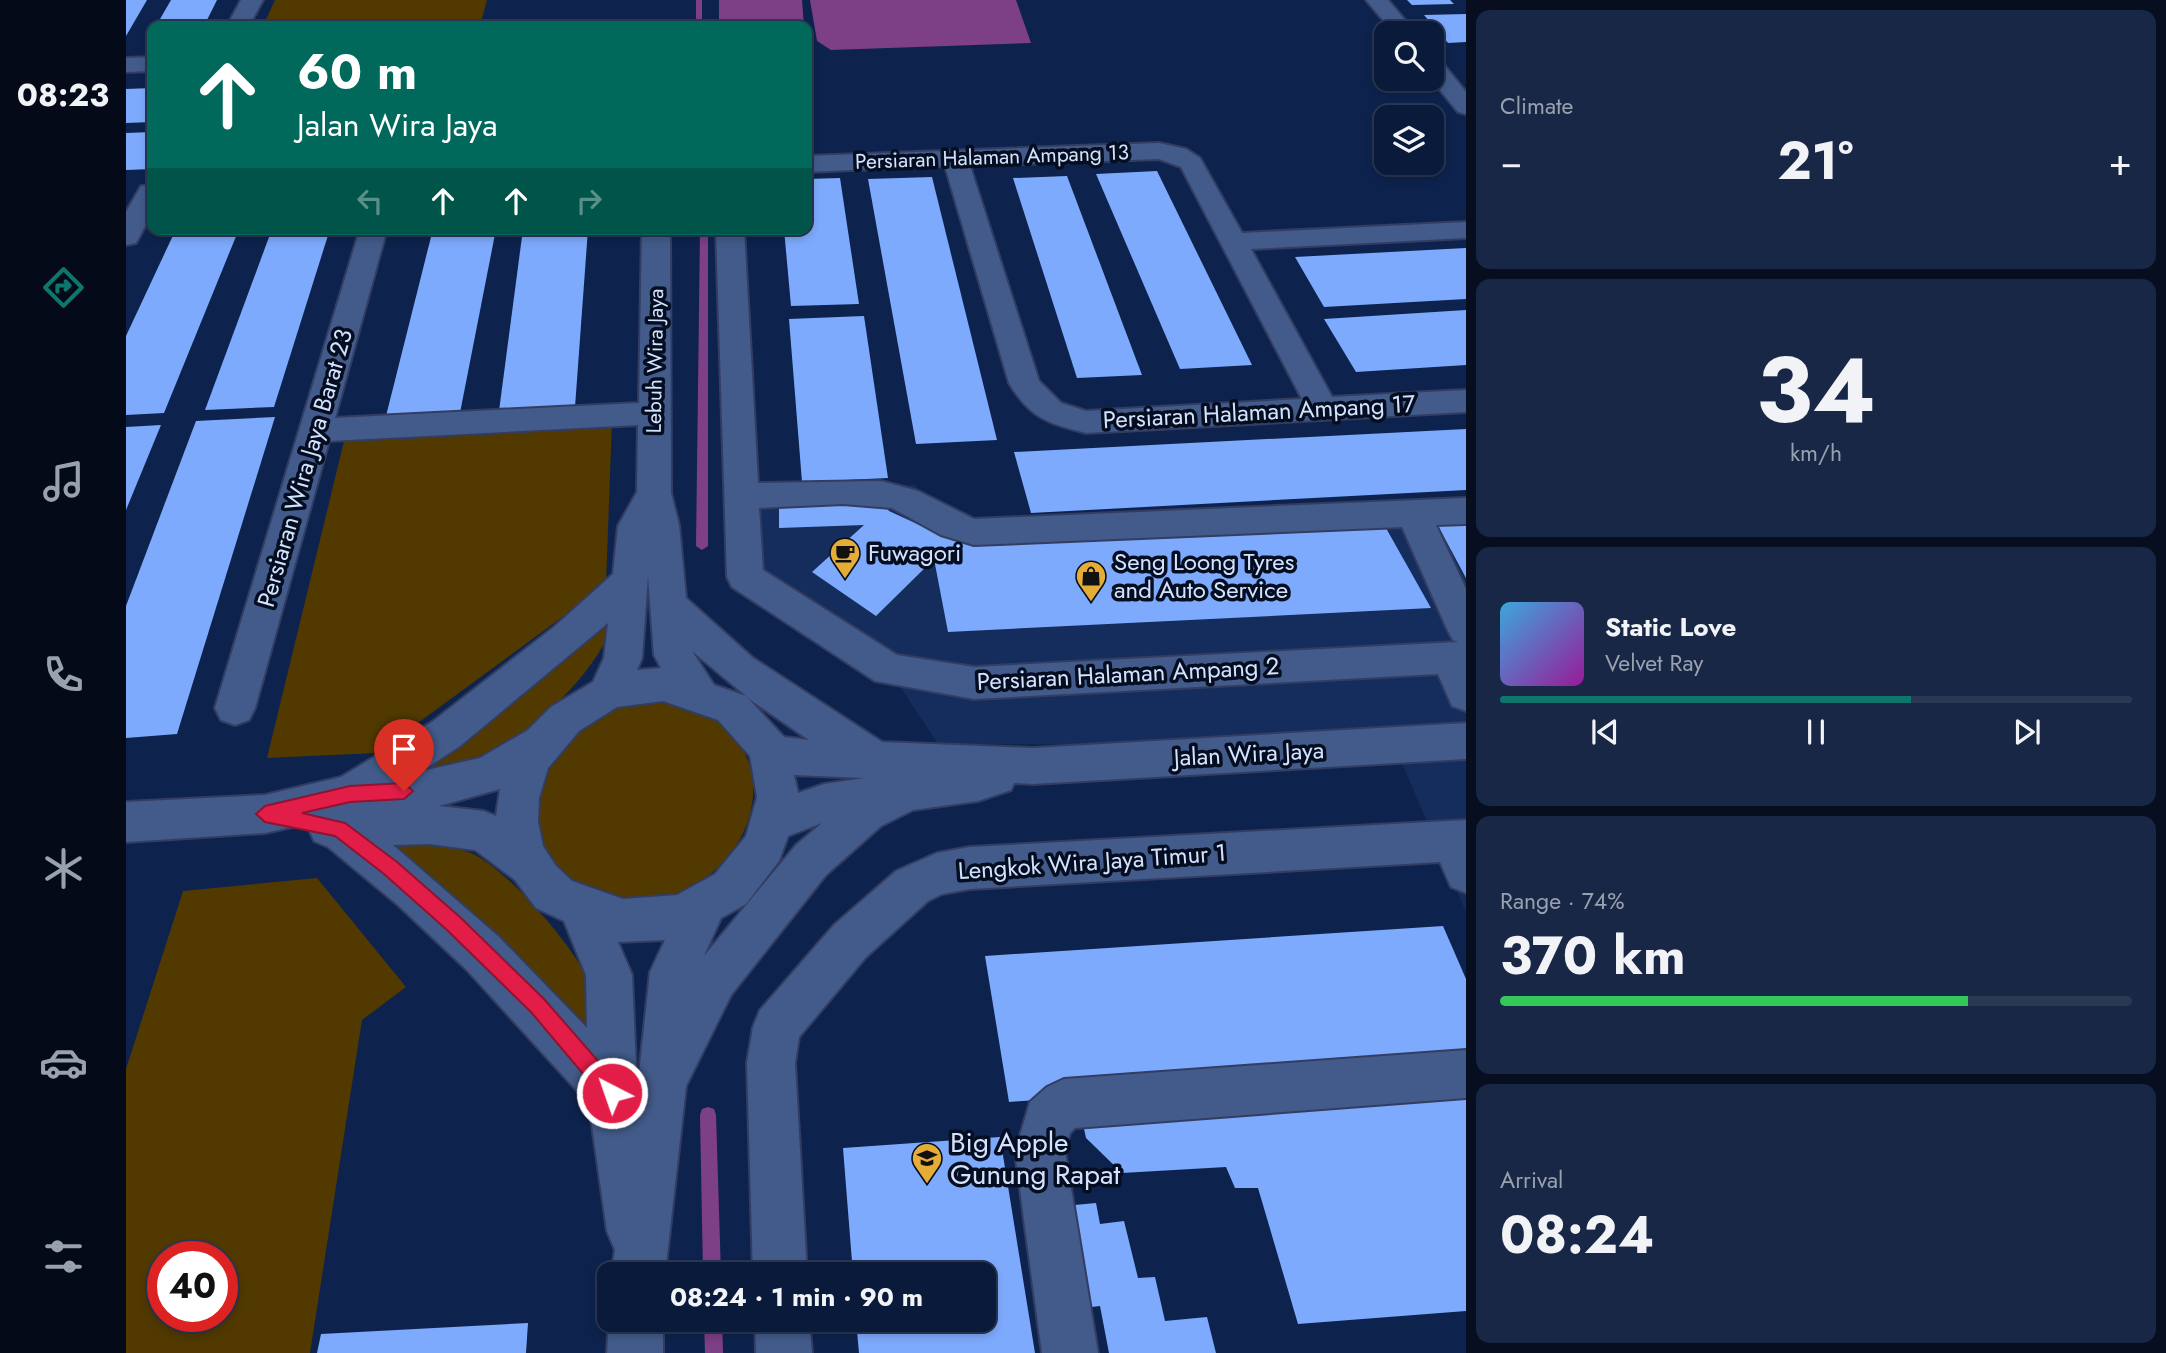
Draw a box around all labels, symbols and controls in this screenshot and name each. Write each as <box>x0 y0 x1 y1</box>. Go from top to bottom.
map controls <box>1374 21 1444 175</box>
button: search <box>1374 21 1444 91</box>
text: 60 m <box>297 37 417 107</box>
icon: ahead <box>182 49 273 140</box>
text: 08:23 <box>17 72 109 118</box>
text: Climate <box>1500 89 1573 123</box>
text: Jalan Wira Jaya <box>297 102 498 148</box>
button: layers <box>1374 105 1444 175</box>
text: 21° <box>1778 123 1854 199</box>
text: − <box>1500 134 1522 189</box>
text: + <box>2109 134 2132 189</box>
street label: Persiaran Halaman Ampang 13 <box>855 137 1129 177</box>
icon: left <box>351 182 389 220</box>
icon: ahead <box>424 182 462 220</box>
icon: ahead <box>497 182 535 220</box>
icon: right <box>570 182 608 220</box>
icon: directions <box>39 263 88 312</box>
street label: Lebuh Wira Jaya <box>639 288 671 434</box>
street label: Persiaran Wira Jaya Barat 23 <box>248 325 361 611</box>
text: 34 <box>1756 325 1876 456</box>
street label: Persiaran Halaman Ampang 17 <box>1102 386 1416 437</box>
text: km/h <box>1790 436 1842 470</box>
icon: music <box>39 457 88 506</box>
place label: Fuwagori <box>868 535 961 570</box>
cafe icon: Fuwagori <box>828 536 862 580</box>
place label: Seng Loong Tyres and Auto Service <box>1114 544 1294 607</box>
shop icon: Seng Loong Tyres and Auto Service <box>1074 559 1108 603</box>
text: Static Love <box>1605 608 1737 646</box>
text: Velvet Ray <box>1605 646 1703 680</box>
street label: Persiaran Halaman Ampang 2 <box>976 648 1280 699</box>
icon: phone <box>39 650 88 699</box>
icon: previous <box>1586 713 1624 751</box>
icon: pause <box>1797 713 1835 751</box>
icon: next <box>2008 713 2046 751</box>
pin <box>374 719 434 791</box>
icon: arrive <box>385 730 423 768</box>
street label: Jalan Wira Jaya <box>1170 732 1325 775</box>
street label: Lengkok Wira Jaya Timur 1 <box>957 835 1227 888</box>
icon: climate <box>39 844 88 893</box>
text: Range · 74% <box>1500 884 1624 918</box>
text: 370 km <box>1500 918 1686 994</box>
icon: car <box>39 1038 88 1087</box>
position arrow <box>575 1056 649 1130</box>
place label: Big Apple Gunung Rapat <box>950 1122 1120 1195</box>
school or university icon: Big Apple Gunung Rapat <box>910 1141 944 1185</box>
text: Arrival <box>1500 1163 1563 1197</box>
text: 08:24 <box>1500 1197 1654 1273</box>
icon: filters <box>39 1232 88 1281</box>
speed limit sign: 40 <box>147 1241 238 1332</box>
text: 08:24 · 1 min · 90 m <box>670 1278 923 1316</box>

